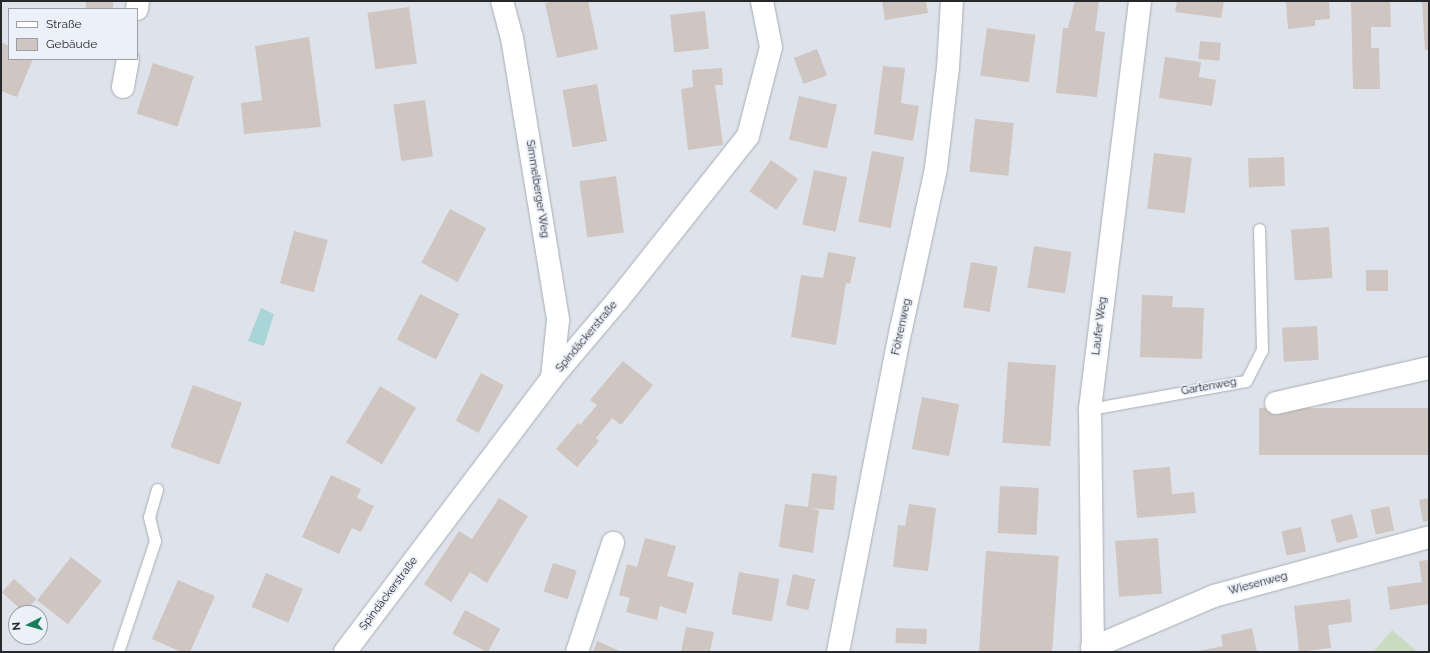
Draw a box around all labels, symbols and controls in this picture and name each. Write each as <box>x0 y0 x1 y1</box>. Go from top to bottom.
legend <box>8 8 138 60</box>
text: Straße <box>46 17 82 31</box>
text: Gebäude <box>46 37 97 51</box>
street label: Simmelberger Weg <box>523 139 551 239</box>
street label: Laufer Weg <box>1090 296 1110 356</box>
street label: Föhrenweg <box>890 297 914 357</box>
street label: Spindäckerstraße <box>554 299 620 375</box>
street label: Gartenweg <box>1180 376 1238 398</box>
street label: Spindäckerstraße <box>357 555 421 633</box>
street label: Wiesenweg <box>1227 570 1289 598</box>
north arrow <box>8 605 48 645</box>
text: N <box>10 621 23 631</box>

